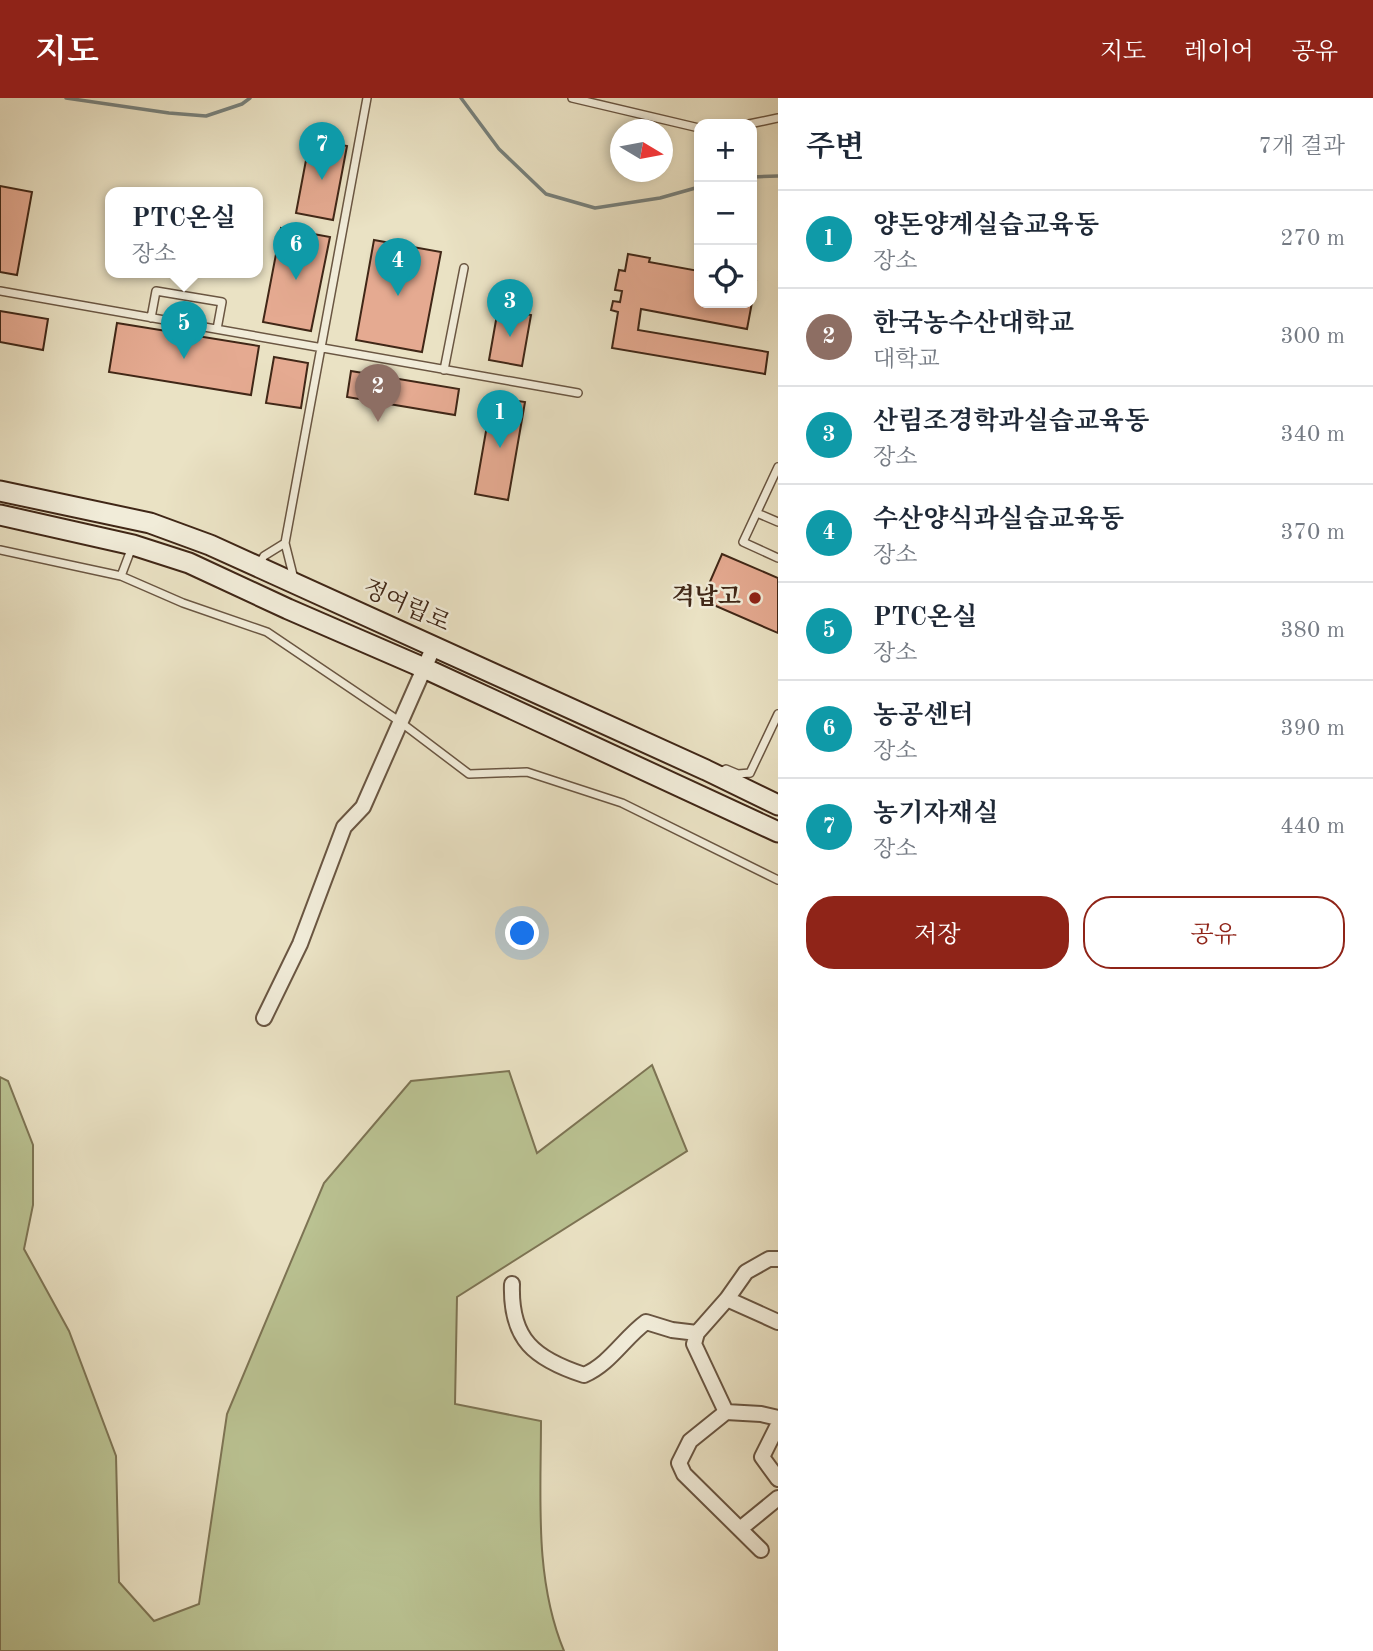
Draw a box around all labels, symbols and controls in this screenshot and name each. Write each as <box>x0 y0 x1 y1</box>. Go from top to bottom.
text: 지도 <box>35 37 99 70</box>
text: 지도 <box>1100 41 1146 65</box>
text: 레이어 <box>1184 41 1254 65</box>
text: 공유 <box>1292 41 1338 65</box>
north arrow <box>610 119 673 182</box>
map controls <box>694 119 757 308</box>
button: + <box>694 119 757 182</box>
pin: 7 <box>299 122 345 180</box>
text: 주변 <box>806 133 864 163</box>
text: 7개 결과 <box>1259 135 1345 158</box>
button: − <box>694 182 757 245</box>
popup <box>105 187 263 278</box>
text: PTC온실 <box>132 206 236 232</box>
text: 양돈양계실습교육동 <box>873 213 1099 239</box>
pin: 6 <box>273 222 319 280</box>
text: 1 <box>822 227 836 250</box>
text: 270 m <box>1280 227 1345 250</box>
pin: 4 <box>375 238 421 296</box>
text: 장소 <box>132 243 176 266</box>
button: locate <box>694 245 757 308</box>
text: 장소 <box>873 250 917 273</box>
pin: 3 <box>487 279 533 337</box>
pin: 5 <box>161 301 207 359</box>
text: 한국농수산대학교 <box>873 311 1074 337</box>
text: 2 <box>822 325 836 348</box>
text: 300 m <box>1280 325 1345 348</box>
text: 대학교 <box>873 348 940 371</box>
pin: 2 <box>355 364 401 422</box>
pin: 1 <box>477 390 523 448</box>
text: 산림조경학과실습교육동 <box>873 409 1149 435</box>
text: 3 <box>822 423 836 446</box>
text: 340 m <box>1280 423 1345 446</box>
text: 장소 <box>873 446 917 469</box>
text: 수산양식과실습교육동 <box>873 507 1124 533</box>
text: 4 <box>822 521 836 544</box>
text: 370 m <box>1280 521 1345 544</box>
text: 장소 <box>873 544 917 567</box>
street label: 정여립로 <box>359 575 454 637</box>
place label: 격납고 <box>671 583 741 610</box>
marker: 격납고 <box>747 590 763 606</box>
text: PTC온실 <box>873 605 977 631</box>
text: 5 <box>822 619 836 642</box>
text: 380 m <box>1280 619 1345 642</box>
text: 장소 <box>873 642 917 665</box>
text: 농공센터 <box>873 703 973 729</box>
text: 6 <box>822 717 836 740</box>
text: 390 m <box>1280 717 1345 740</box>
text: 장소 <box>873 740 917 763</box>
text: 농기자재실 <box>873 801 999 827</box>
text: 7 <box>822 815 836 838</box>
text: 440 m <box>1280 815 1345 838</box>
text: 장소 <box>873 838 917 861</box>
button: 저장 <box>806 896 1069 969</box>
button: 공유 <box>1083 896 1345 969</box>
your location <box>505 916 539 950</box>

